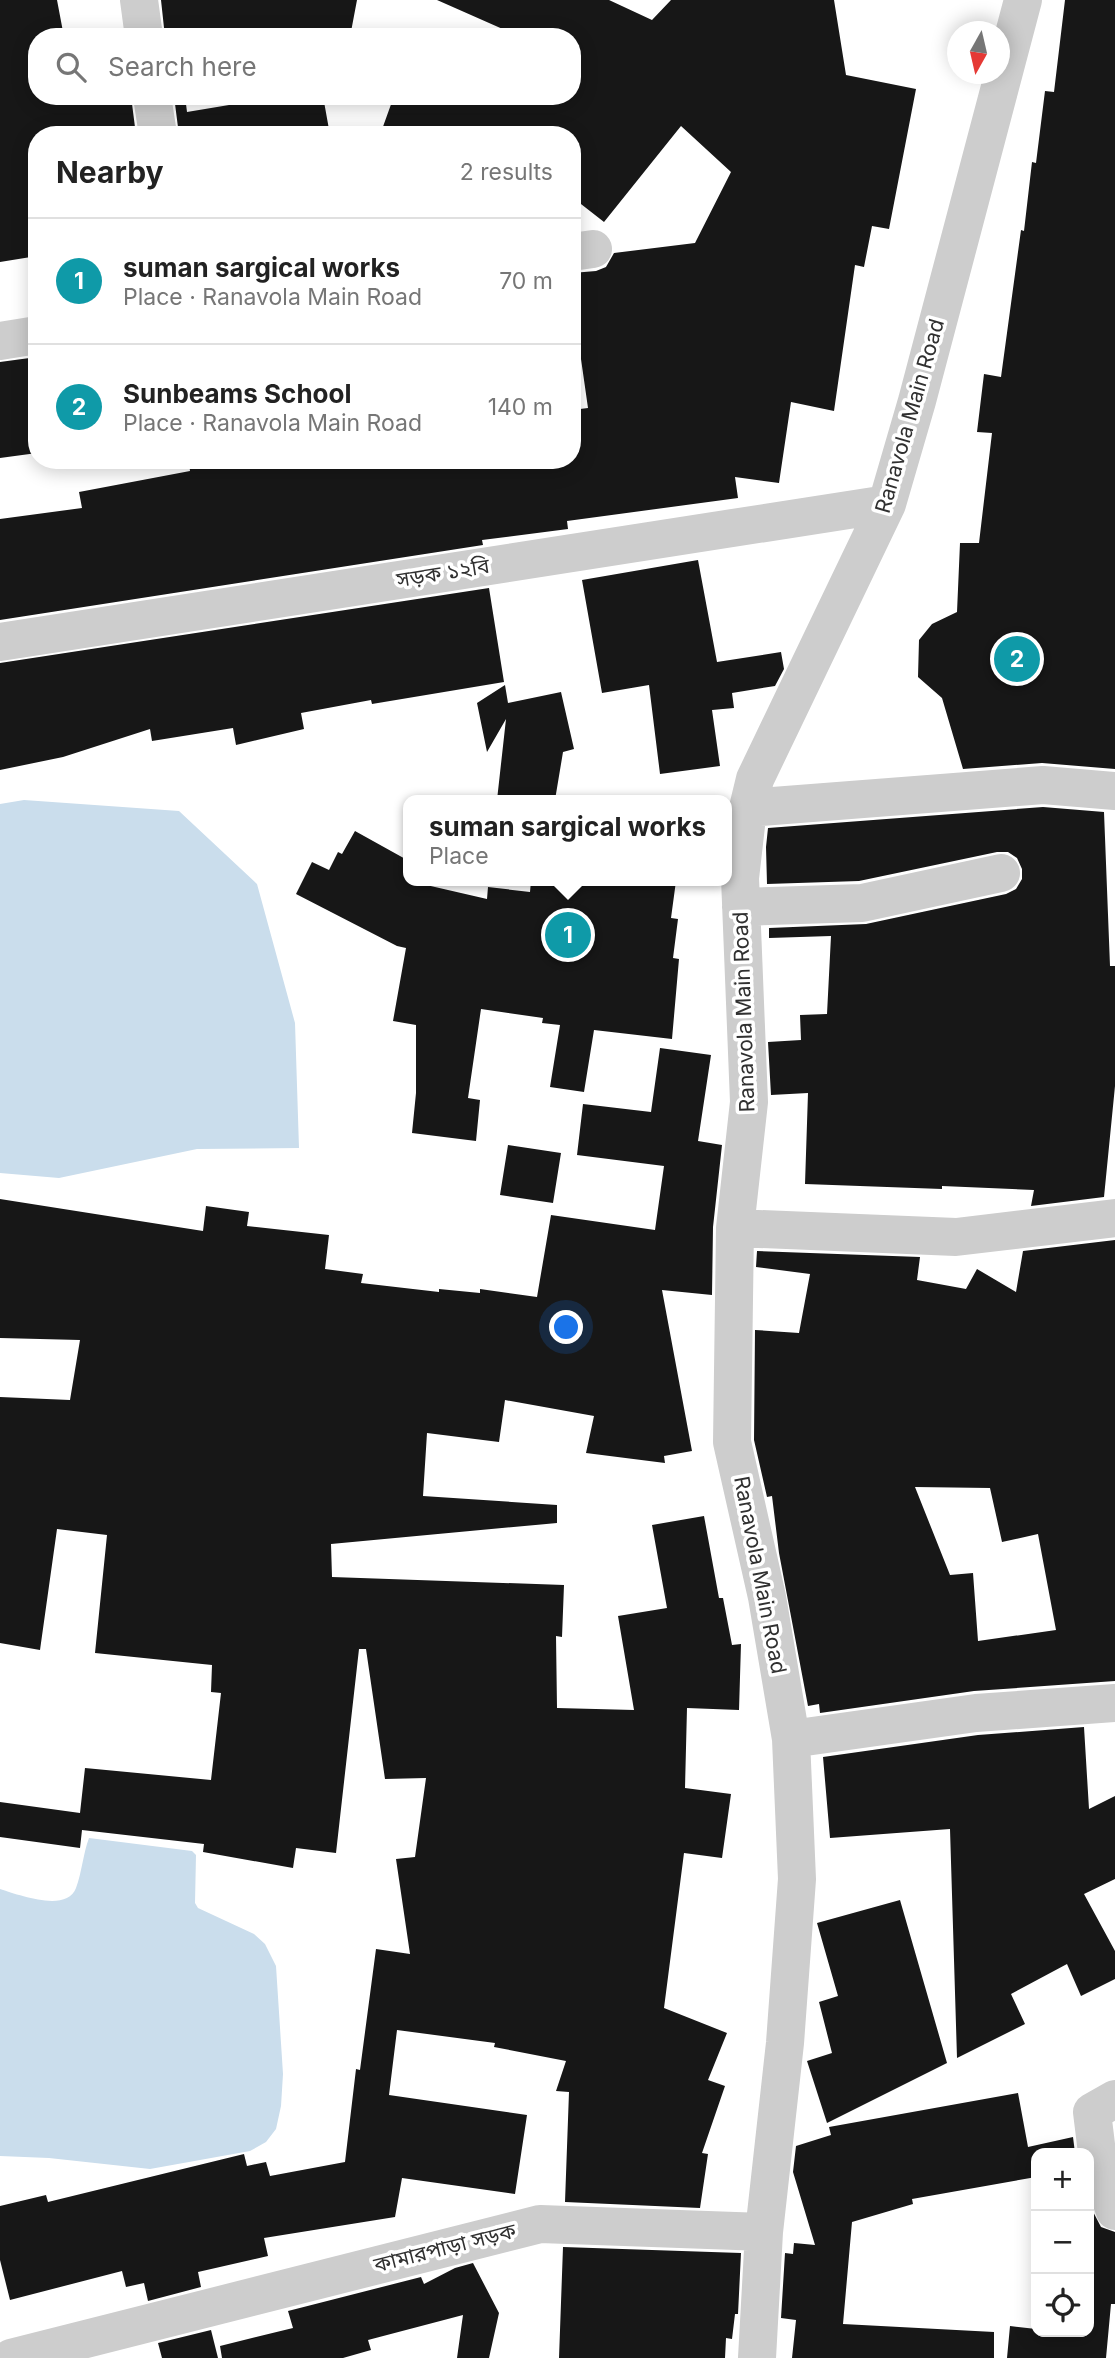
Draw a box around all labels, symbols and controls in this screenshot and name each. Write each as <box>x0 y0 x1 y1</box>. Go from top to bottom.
north arrow <box>947 21 1010 84</box>
search box <box>28 28 581 105</box>
icon: search <box>52 48 90 86</box>
text: Search here <box>108 51 257 82</box>
text: Nearby <box>56 154 164 190</box>
text: 2 results <box>460 158 553 186</box>
text: suman sargical works <box>123 252 400 283</box>
text: 1 <box>74 267 84 295</box>
text: 70 m <box>499 267 553 295</box>
text: Place · Ranavola Main Road <box>123 283 422 311</box>
street label: Ranavola Main Road <box>870 316 949 516</box>
text: Sunbeams School <box>123 378 352 409</box>
text: 2 <box>72 393 86 421</box>
text: 140 m <box>488 393 553 421</box>
text: Place · Ranavola Main Road <box>123 409 422 437</box>
street label: সড়ক ১২বি <box>394 553 492 592</box>
pin: 2 <box>994 633 1040 685</box>
popup <box>403 795 732 886</box>
text: suman sargical works <box>429 811 706 842</box>
text: Place <box>429 842 489 870</box>
pin: 1 <box>545 909 591 961</box>
street label: Ranavola Main Road <box>728 911 759 1113</box>
your location <box>549 1310 583 1344</box>
street label: Ranavola Main Road <box>729 1474 792 1676</box>
map controls <box>1031 2148 1094 2337</box>
button: + <box>1031 2148 1094 2211</box>
button: − <box>1031 2211 1094 2274</box>
street label: কামারপাড়া সড়ক <box>370 2218 520 2277</box>
button: locate <box>1031 2274 1094 2337</box>

